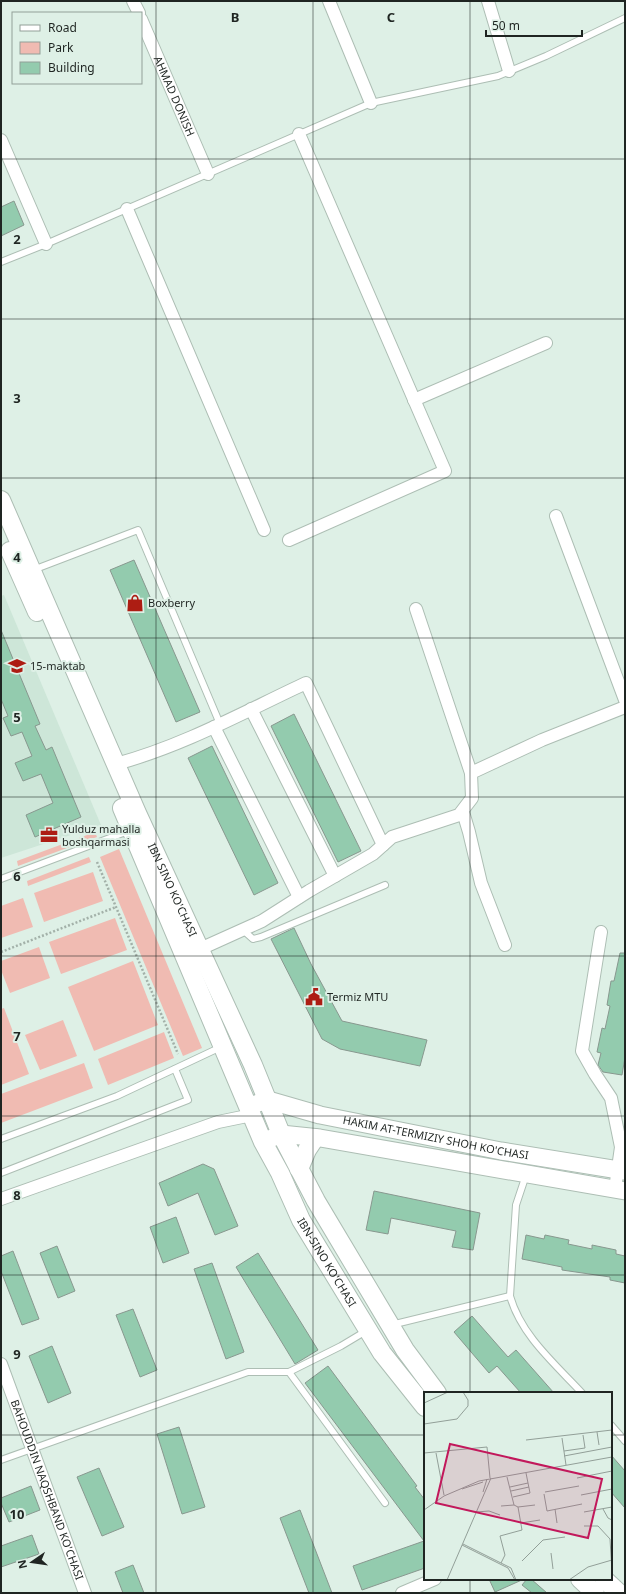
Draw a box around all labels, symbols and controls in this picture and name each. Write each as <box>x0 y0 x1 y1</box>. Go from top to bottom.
text: B <box>231 8 239 26</box>
text: C <box>387 8 395 26</box>
legend <box>12 12 142 84</box>
scale bar <box>486 12 582 38</box>
text: 50 m <box>492 17 520 34</box>
text: Road <box>48 19 77 36</box>
text: Park <box>48 39 74 56</box>
street label: AHMAD DONISH <box>151 53 199 138</box>
text: Building <box>48 59 95 76</box>
text: 2 <box>13 230 21 248</box>
text: 3 <box>13 389 21 407</box>
text: 4 <box>13 548 21 566</box>
shop icon: Boxberry <box>125 593 145 613</box>
place label: Boxberry <box>148 595 195 610</box>
school or university icon: 15-maktab <box>7 656 27 676</box>
place label: 15-maktab <box>30 658 86 673</box>
text: 5 <box>13 708 21 726</box>
place label: Yulduz mahalla boshqarmasi <box>62 821 140 849</box>
office icon: Yulduz mahalla boshqarmasi <box>39 825 59 845</box>
street label: IBN SINO KO'CHASI <box>145 841 201 939</box>
text: 6 <box>13 867 21 885</box>
public building icon: Termiz MTU <box>304 987 324 1007</box>
place label: Termiz MTU <box>327 989 388 1004</box>
text: 7 <box>13 1027 21 1045</box>
street label: HAKIM AT-TERMIZIY SHOH KO'CHASI <box>342 1112 530 1162</box>
text: 8 <box>13 1186 21 1204</box>
street label: IBN-SINO KO'CHASI <box>294 1215 360 1310</box>
text: 9 <box>13 1345 21 1363</box>
inset map <box>424 1392 612 1580</box>
street label: BAHOUDDIN NAQSHBAND KO'CHASI <box>8 1397 86 1581</box>
text: 10 <box>10 1505 24 1523</box>
north arrow <box>12 1542 52 1582</box>

